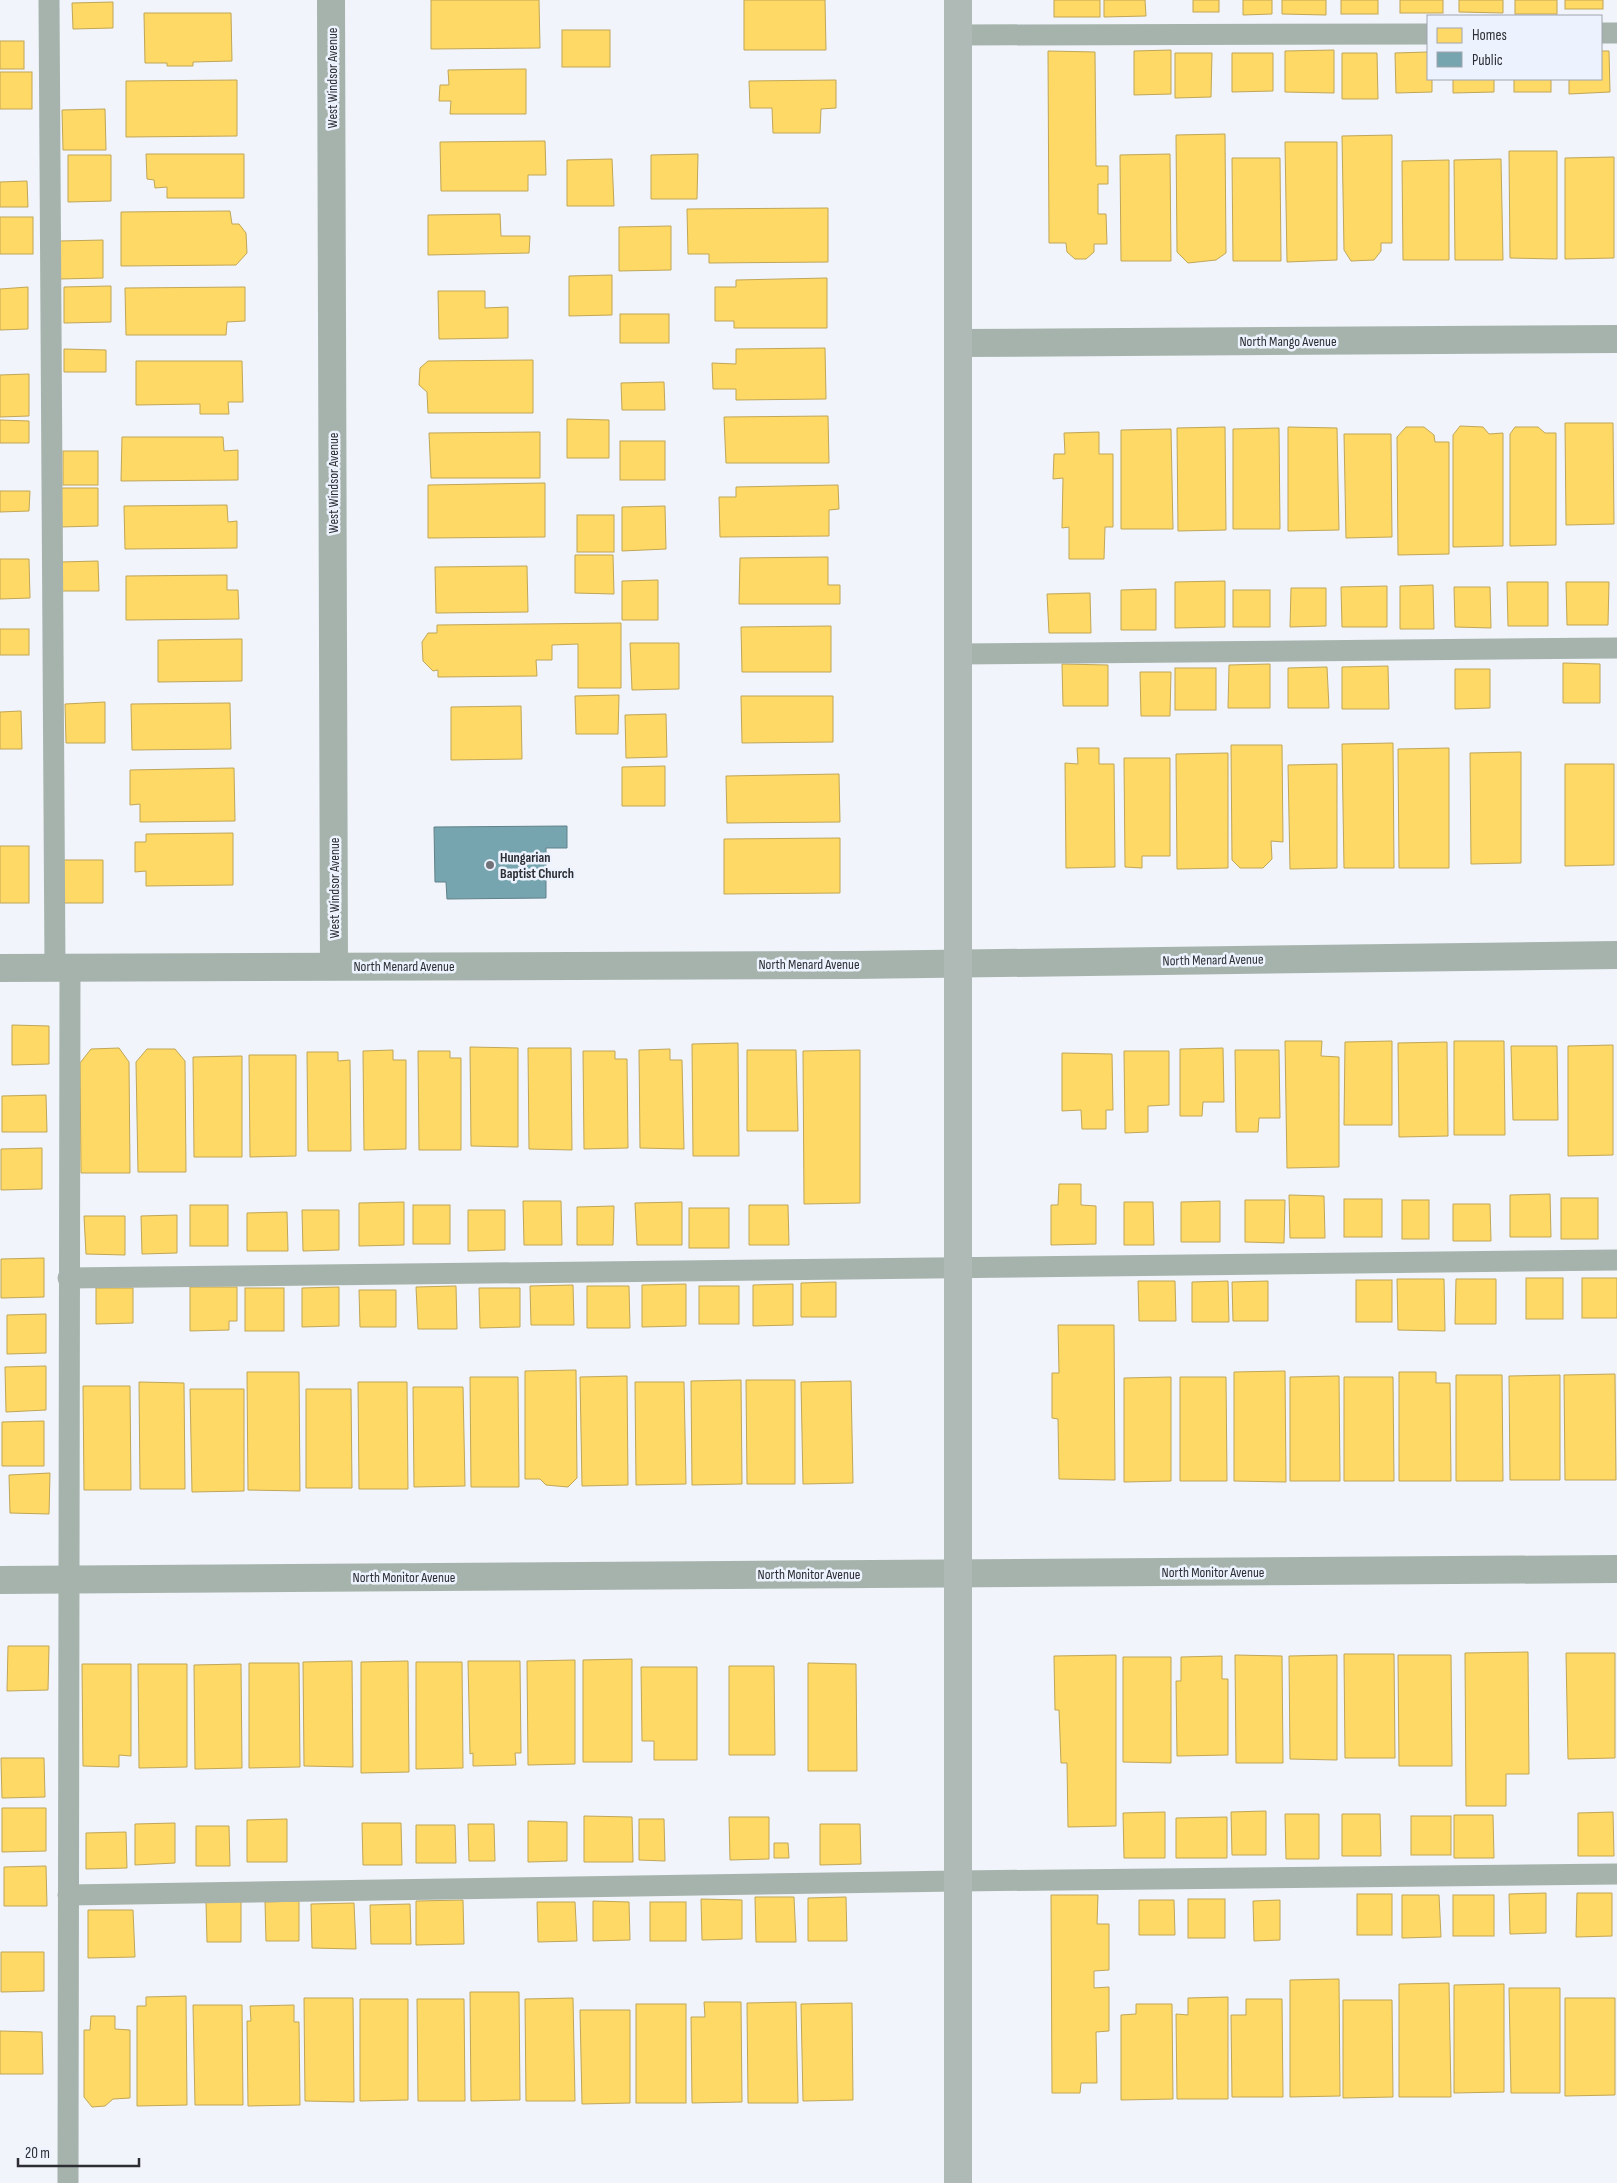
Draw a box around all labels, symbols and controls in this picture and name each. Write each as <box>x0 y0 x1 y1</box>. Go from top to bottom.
legend <box>1427 15 1602 80</box>
text: Homes <box>1472 26 1507 45</box>
street label: West Windsor Avenue <box>324 28 341 128</box>
text: Public <box>1472 51 1503 70</box>
street label: North Mango Avenue <box>1239 333 1337 350</box>
street label: West Windsor Avenue <box>325 433 342 533</box>
street label: West Windsor Avenue <box>326 838 343 938</box>
place label: Hungarian Baptist Church <box>500 849 574 882</box>
marker: Hungarian Baptist Church <box>484 859 496 871</box>
street label: North Menard Avenue <box>1162 951 1264 969</box>
street label: North Menard Avenue <box>758 956 860 973</box>
street label: North Menard Avenue <box>353 958 455 975</box>
street label: North Monitor Avenue <box>1162 1564 1264 1581</box>
street label: North Monitor Avenue <box>758 1566 860 1583</box>
street label: North Monitor Avenue <box>353 1569 455 1586</box>
scale bar <box>18 2136 139 2168</box>
text: 20 m <box>25 2144 50 2163</box>

